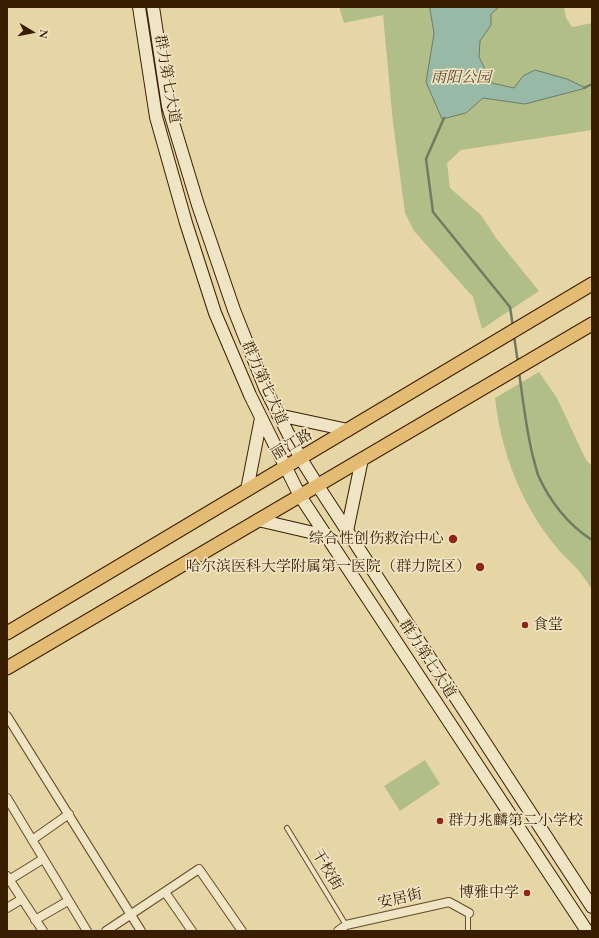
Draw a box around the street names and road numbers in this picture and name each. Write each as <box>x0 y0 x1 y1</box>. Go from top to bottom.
street label: 群力第七大道 <box>150 33 184 125</box>
street label: 群力第七大道 <box>237 338 291 428</box>
street label: 丽江路 <box>268 426 316 464</box>
street label: 群力第七大道 <box>395 616 459 702</box>
street label: 干校街 <box>308 846 346 894</box>
street label: 安居街 <box>376 885 424 913</box>

